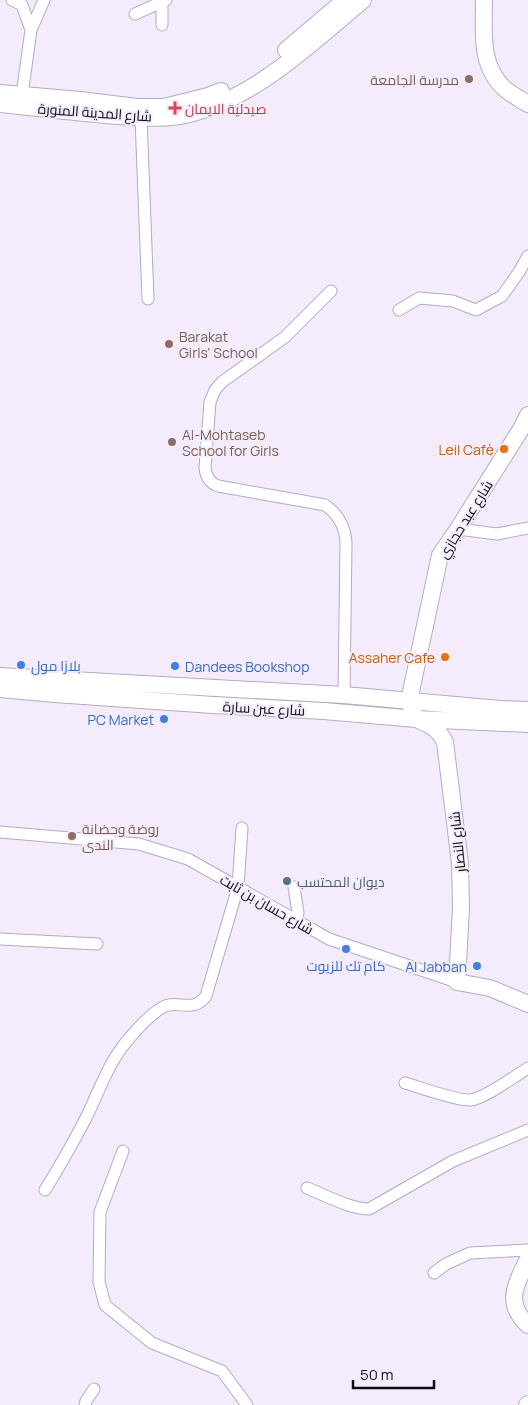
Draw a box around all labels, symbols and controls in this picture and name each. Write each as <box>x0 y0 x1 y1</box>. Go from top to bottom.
place label: مدرسة الجامعة <box>370 70 459 89</box>
marker: مدرسة الجامعة <box>463 73 475 85</box>
street label: شارع المدينة المنورة <box>37 99 153 125</box>
place label: صيدلية الايمان <box>185 99 266 118</box>
marker: صيدلية الايمان <box>169 102 181 114</box>
place label: Barakat Girls' School <box>179 327 258 362</box>
marker: Barakat Girls' School <box>163 338 175 350</box>
place label: Al-Mohtaseb School for Girls <box>182 425 279 460</box>
marker: Al-Mohtaseb School for Girls <box>166 436 178 448</box>
place label: Leil Cafè <box>438 440 494 459</box>
marker: Leil Cafè <box>498 443 510 455</box>
street label: شارع عبد حجازي <box>433 476 499 563</box>
place label: Assaher Cafe <box>349 648 435 667</box>
marker: Assaher Cafe <box>439 651 451 663</box>
place label: بلازا مول <box>31 656 81 675</box>
place label: Dandees Bookshop <box>185 657 309 676</box>
marker: بلازا مول <box>15 659 27 671</box>
marker: Dandees Bookshop <box>169 660 181 672</box>
street label: شارع عين سارة <box>222 696 306 720</box>
place label: PC Market <box>88 710 154 729</box>
marker: PC Market <box>158 713 170 725</box>
street label: شارع النصار <box>444 810 470 875</box>
place label: روضة وحضانة الندى <box>82 819 159 854</box>
marker: روضة وحضانة الندى <box>66 830 78 842</box>
street label: شارع حسان بن ثابت <box>217 869 317 939</box>
place label: ديوان المحتسب <box>297 872 385 891</box>
marker: ديوان المحتسب <box>281 875 293 887</box>
marker: كام تك للزيوت <box>340 943 352 955</box>
place label: كام تك للزيوت <box>307 956 385 976</box>
place label: Al Jabban <box>405 957 467 976</box>
marker: Al Jabban <box>471 960 483 972</box>
scale bar <box>353 1358 434 1390</box>
text: 50 m <box>360 1364 394 1385</box>

